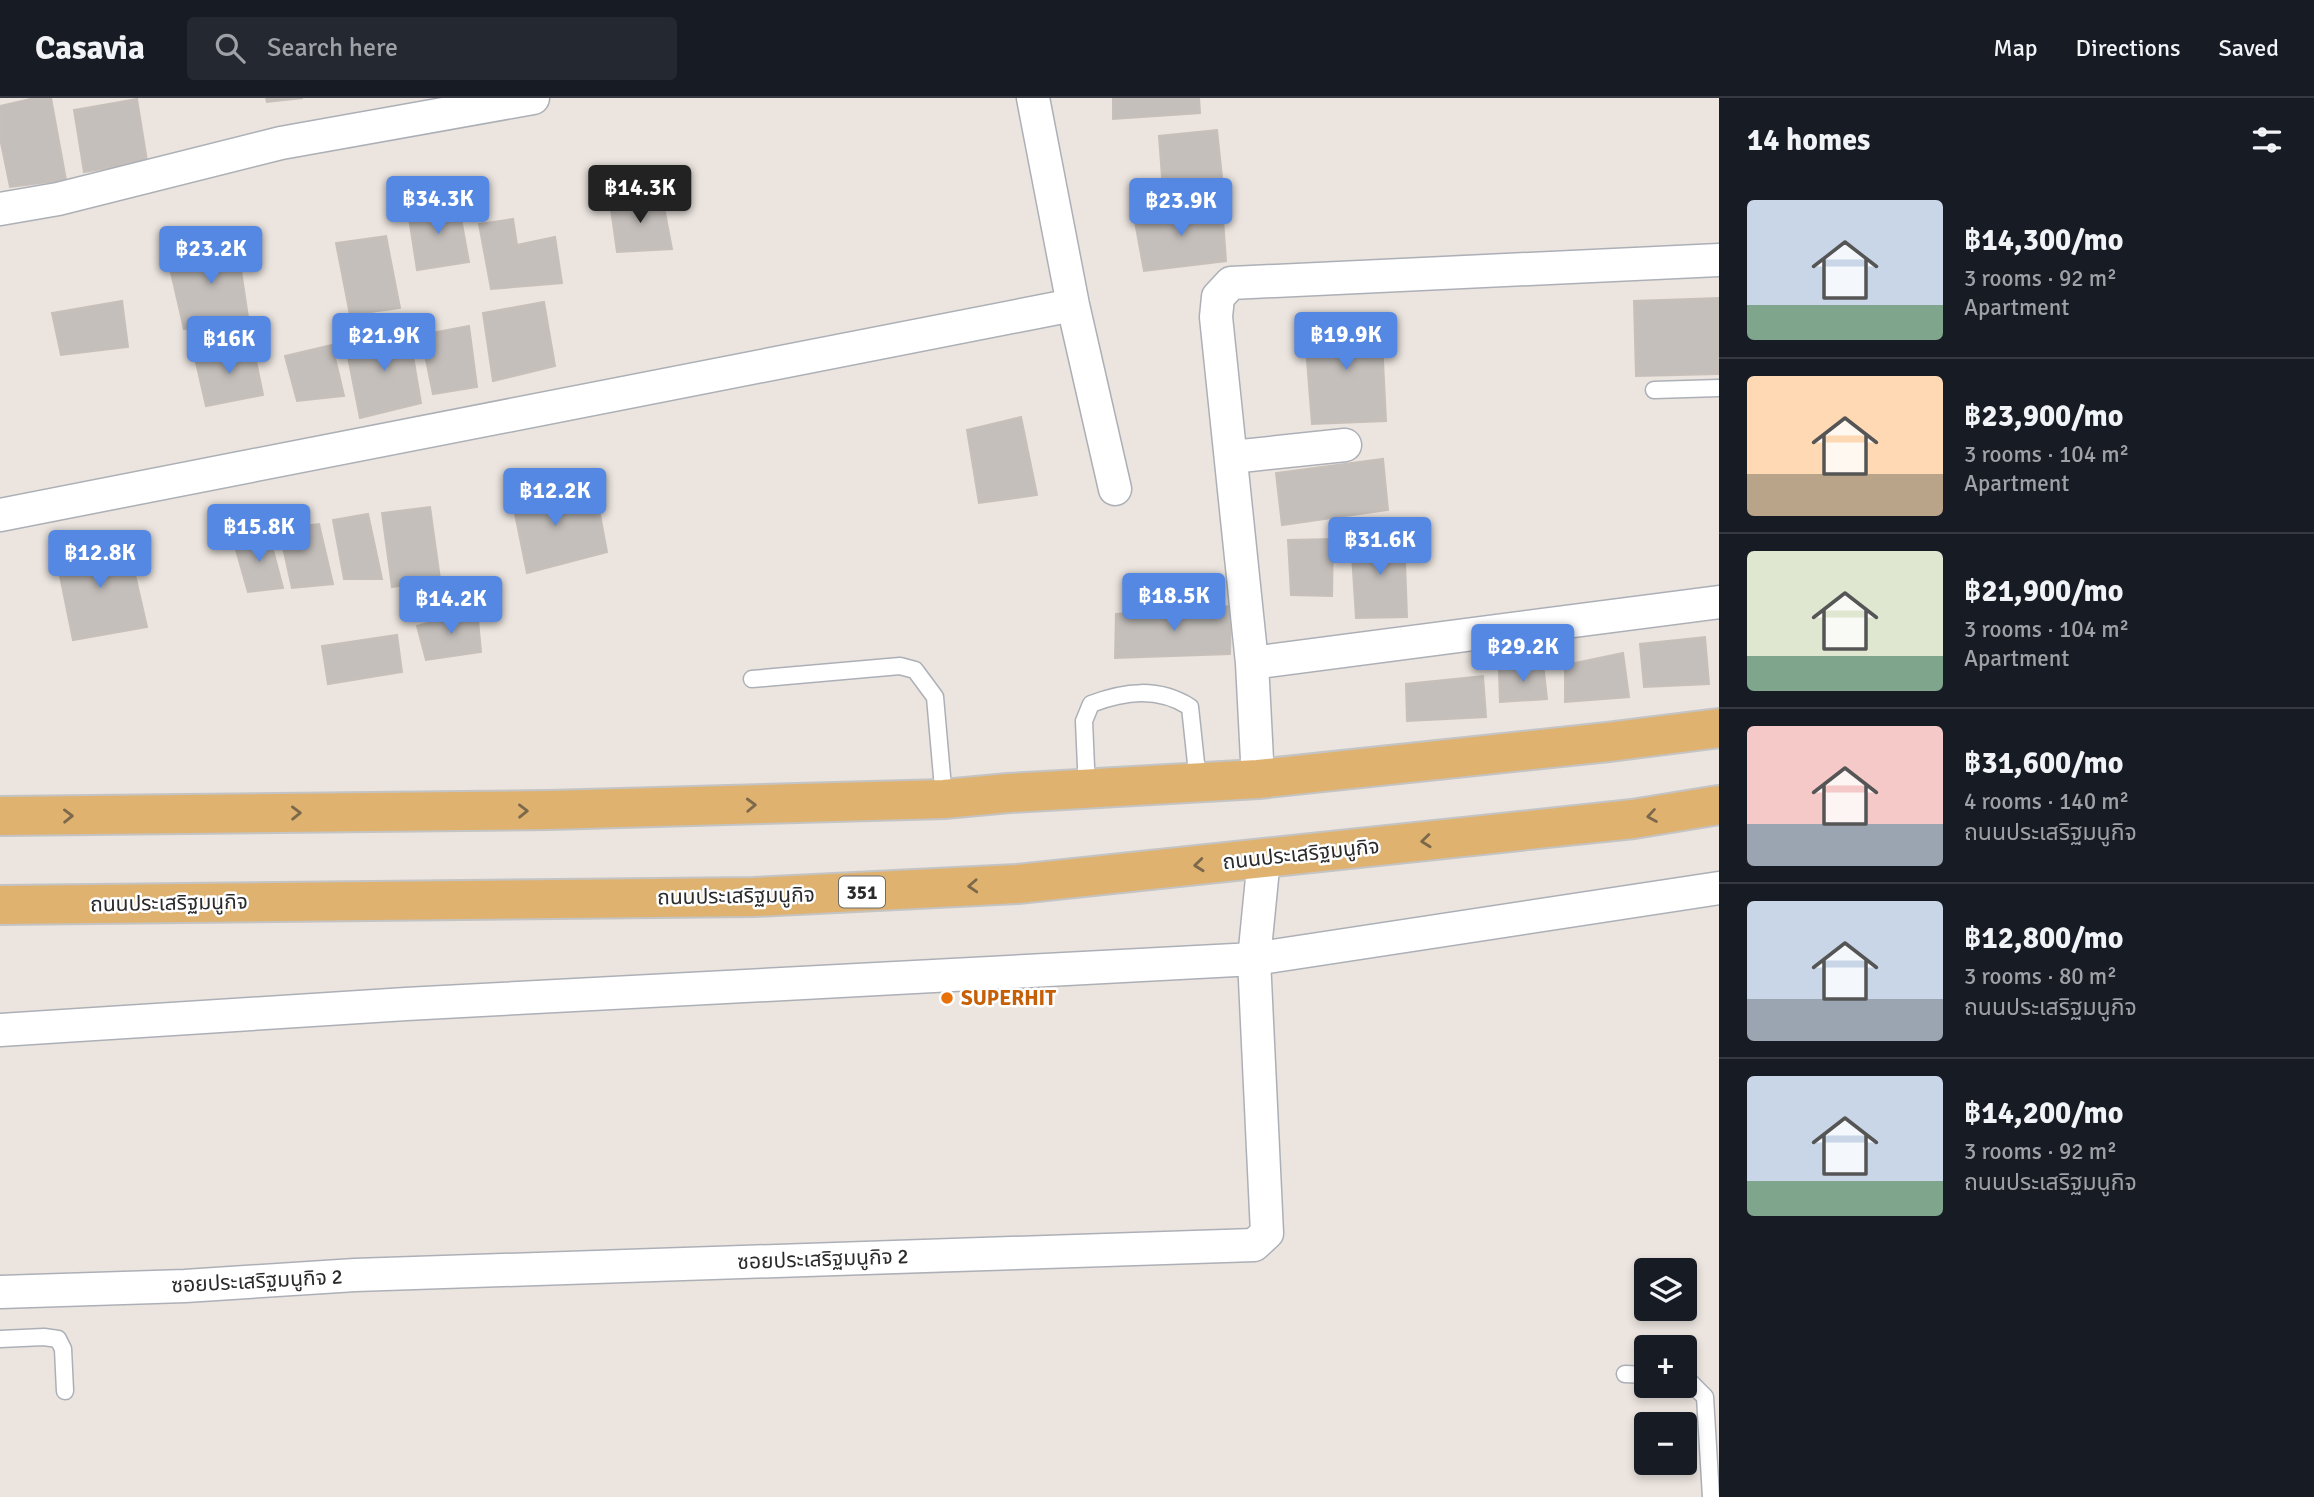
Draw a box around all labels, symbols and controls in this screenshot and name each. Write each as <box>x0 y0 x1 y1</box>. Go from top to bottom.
search box <box>187 17 677 80</box>
text: Casavia <box>35 28 145 69</box>
icon: search <box>211 29 249 67</box>
text: Search here <box>267 32 398 64</box>
text: Map <box>1993 33 2038 63</box>
text: Directions <box>2076 33 2181 63</box>
text: Saved <box>2219 33 2279 63</box>
icon: filters <box>2248 121 2286 159</box>
text: 14 homes <box>1747 122 1870 159</box>
pin: ฿14.3K <box>583 166 697 225</box>
text: ฿14.3K <box>604 173 676 202</box>
pin: ฿34.3K <box>381 176 495 236</box>
pin: ฿23.9K <box>1124 178 1238 238</box>
text: ฿34.3K <box>402 184 474 213</box>
text: ฿23.9K <box>1145 186 1217 215</box>
text: ฿14,300/mo <box>1964 222 2123 259</box>
pin: ฿23.2K <box>154 226 268 286</box>
icon: home <box>1803 228 1887 312</box>
text: ฿23.2K <box>175 234 247 263</box>
text: 3 rooms · 92 m² <box>1964 264 2117 293</box>
text: Apartment <box>1964 293 2069 322</box>
pin: ฿19.9K <box>1289 313 1403 372</box>
pin: ฿21.9K <box>327 314 441 373</box>
pin: ฿16K <box>188 316 270 376</box>
text: ฿19.9K <box>1310 320 1382 349</box>
text: ฿21.9K <box>348 321 420 350</box>
text: ฿16K <box>203 324 255 353</box>
text: ฿23,900/mo <box>1964 398 2123 435</box>
icon: home <box>1803 404 1887 488</box>
text: 3 rooms · 104 m² <box>1964 440 2129 469</box>
pin: ฿12.2K <box>498 468 612 528</box>
text: Apartment <box>1964 469 2069 498</box>
text: ฿12.2K <box>519 476 591 505</box>
pin: ฿15.8K <box>202 504 316 564</box>
text: ฿15.8K <box>223 512 295 541</box>
pin: ฿31.6K <box>1323 518 1437 577</box>
text: ฿31.6K <box>1344 525 1416 554</box>
pin: ฿12.8K <box>43 531 157 590</box>
text: ฿12.8K <box>64 538 136 567</box>
text: ฿21,900/mo <box>1964 573 2123 610</box>
pin: ฿18.5K <box>1117 574 1231 633</box>
pin: ฿14.2K <box>394 576 508 636</box>
icon: home <box>1803 579 1887 663</box>
text: ฿18.5K <box>1138 581 1210 610</box>
text: ฿14.2K <box>415 584 487 613</box>
text: 3 rooms · 104 m² <box>1964 615 2129 644</box>
pin: ฿29.2K <box>1466 624 1580 684</box>
text: ฿29.2K <box>1487 632 1559 661</box>
text: Apartment <box>1964 644 2069 673</box>
text: ฿31,600/mo <box>1964 745 2123 782</box>
icon: home <box>1803 754 1887 838</box>
text: 4 rooms · 140 m² <box>1964 787 2129 816</box>
one-way arrow <box>745 797 756 812</box>
one-way arrow <box>518 803 529 818</box>
one-way arrow <box>291 805 301 821</box>
one-way arrow <box>63 808 74 824</box>
one-way arrow <box>1646 808 1658 823</box>
text: ถนนประเสริฐมนูกิจ <box>1964 818 2137 847</box>
street label: ถนนประเสริฐมนูกิจ <box>1221 833 1381 875</box>
one-way arrow <box>1420 833 1431 848</box>
one-way arrow <box>1193 857 1204 872</box>
road number: 351 <box>839 876 885 908</box>
one-way arrow <box>967 879 978 894</box>
street label: ถนนประเสริฐมนูกิจ <box>657 882 815 910</box>
street label: ถนนประเสริฐมนูกิจ <box>90 889 248 917</box>
text: ฿12,800/mo <box>1964 920 2123 957</box>
icon: home <box>1803 929 1887 1013</box>
text: 3 rooms · 80 m² <box>1964 962 2117 991</box>
place label: SUPERHIT <box>961 985 1056 1011</box>
marker: SUPERHIT <box>939 990 955 1006</box>
text: ถนนประเสริฐมนูกิจ <box>1964 993 2137 1022</box>
text: ฿14,200/mo <box>1964 1095 2123 1132</box>
icon: home <box>1803 1104 1887 1188</box>
text: 3 rooms · 92 m² <box>1964 1137 2117 1166</box>
text: ถนนประเสริฐมนูกิจ <box>1964 1168 2137 1197</box>
street label: ซอยประเสริฐมนูกิจ 2 <box>737 1243 909 1275</box>
map controls <box>1634 1258 1697 1475</box>
button: layers <box>1634 1258 1697 1321</box>
street label: ซอยประเสริฐมนูกิจ 2 <box>171 1264 343 1298</box>
button: + <box>1634 1335 1697 1398</box>
button: − <box>1634 1412 1697 1475</box>

